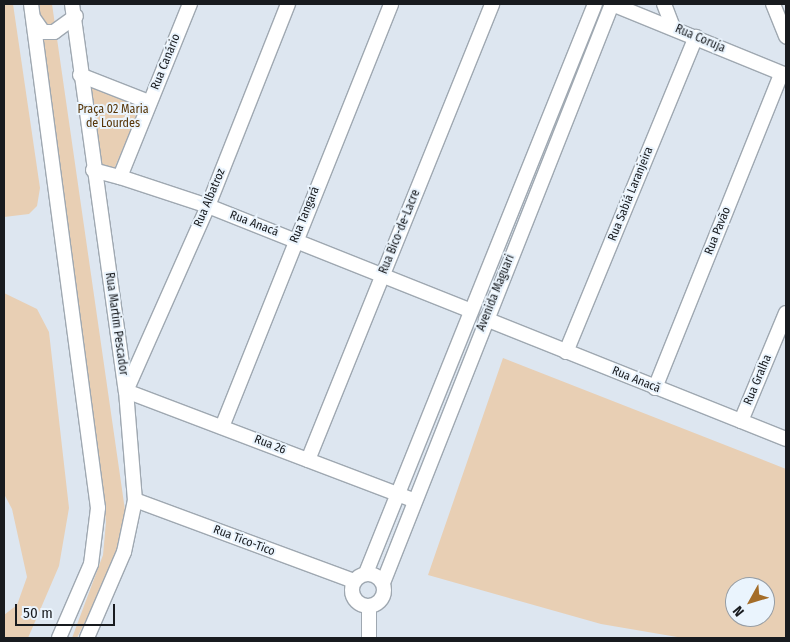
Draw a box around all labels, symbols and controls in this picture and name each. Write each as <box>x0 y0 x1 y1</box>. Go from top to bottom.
street label: Rua Coruja <box>673 22 727 56</box>
street label: Rua Canário <box>148 32 184 92</box>
park label: Praça 02 Maria de Lourdes <box>77 103 149 131</box>
street label: Rua Sabiá Laranjeira <box>606 145 656 243</box>
street label: Rua Albatroz <box>191 167 229 229</box>
street label: Rua Tangará <box>287 185 323 245</box>
street label: Rua Bico-de-Lacre <box>377 188 423 276</box>
street label: Rua Pavão <box>702 205 734 257</box>
street label: Rua Anacá <box>228 208 280 240</box>
street label: Avenida Maguari <box>474 253 518 333</box>
street label: Rua Martim Pescador <box>102 272 130 376</box>
street label: Rua Gralha <box>741 353 775 407</box>
street label: Rua Anacã <box>610 364 662 396</box>
street label: Rua 26 <box>252 432 288 458</box>
street label: Rua Tico-Tico <box>211 523 277 559</box>
north arrow <box>725 577 775 627</box>
scale bar <box>18 594 118 626</box>
text: N <box>729 603 748 620</box>
text: 50 m <box>23 604 53 622</box>

